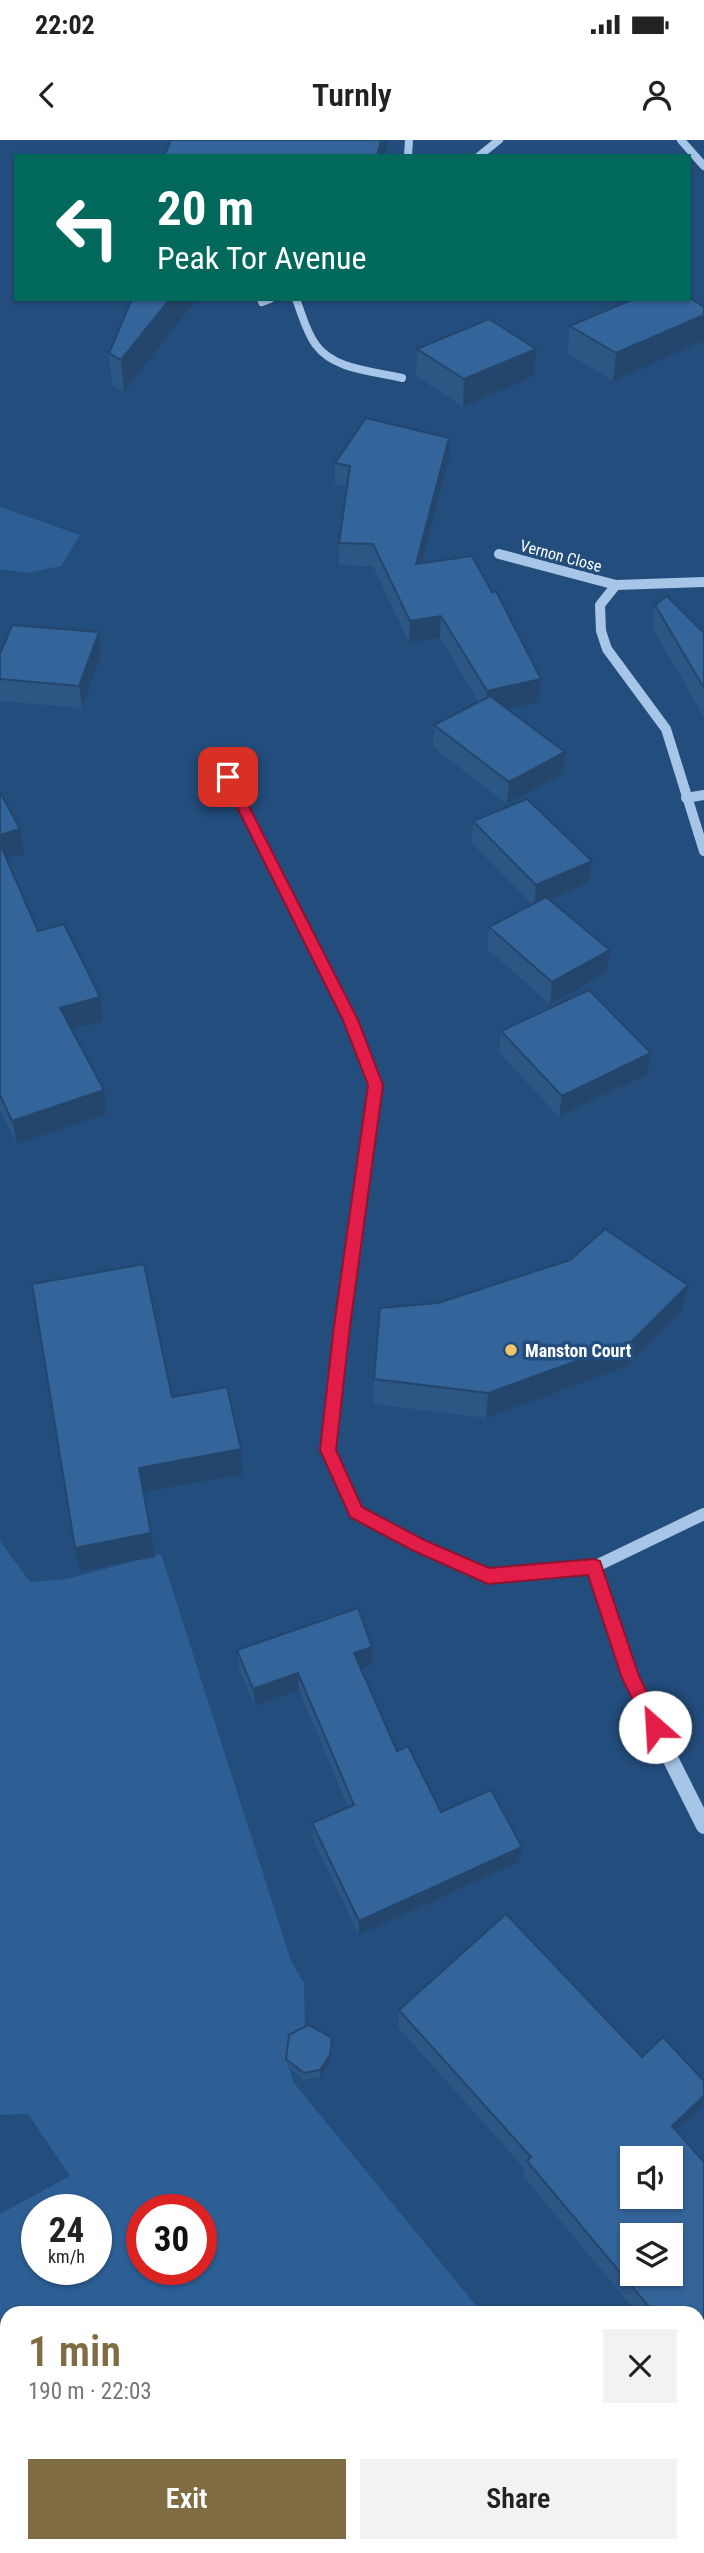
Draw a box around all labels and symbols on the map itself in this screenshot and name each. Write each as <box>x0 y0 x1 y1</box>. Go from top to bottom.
street label: Vernon Close <box>518 536 604 576</box>
pin <box>198 747 258 807</box>
place label: Manston Court <box>525 1340 632 1361</box>
marker: Manston Court <box>503 1342 519 1358</box>
position arrow <box>618 1690 692 1764</box>
speed limit sign: 30 <box>126 2194 217 2285</box>

